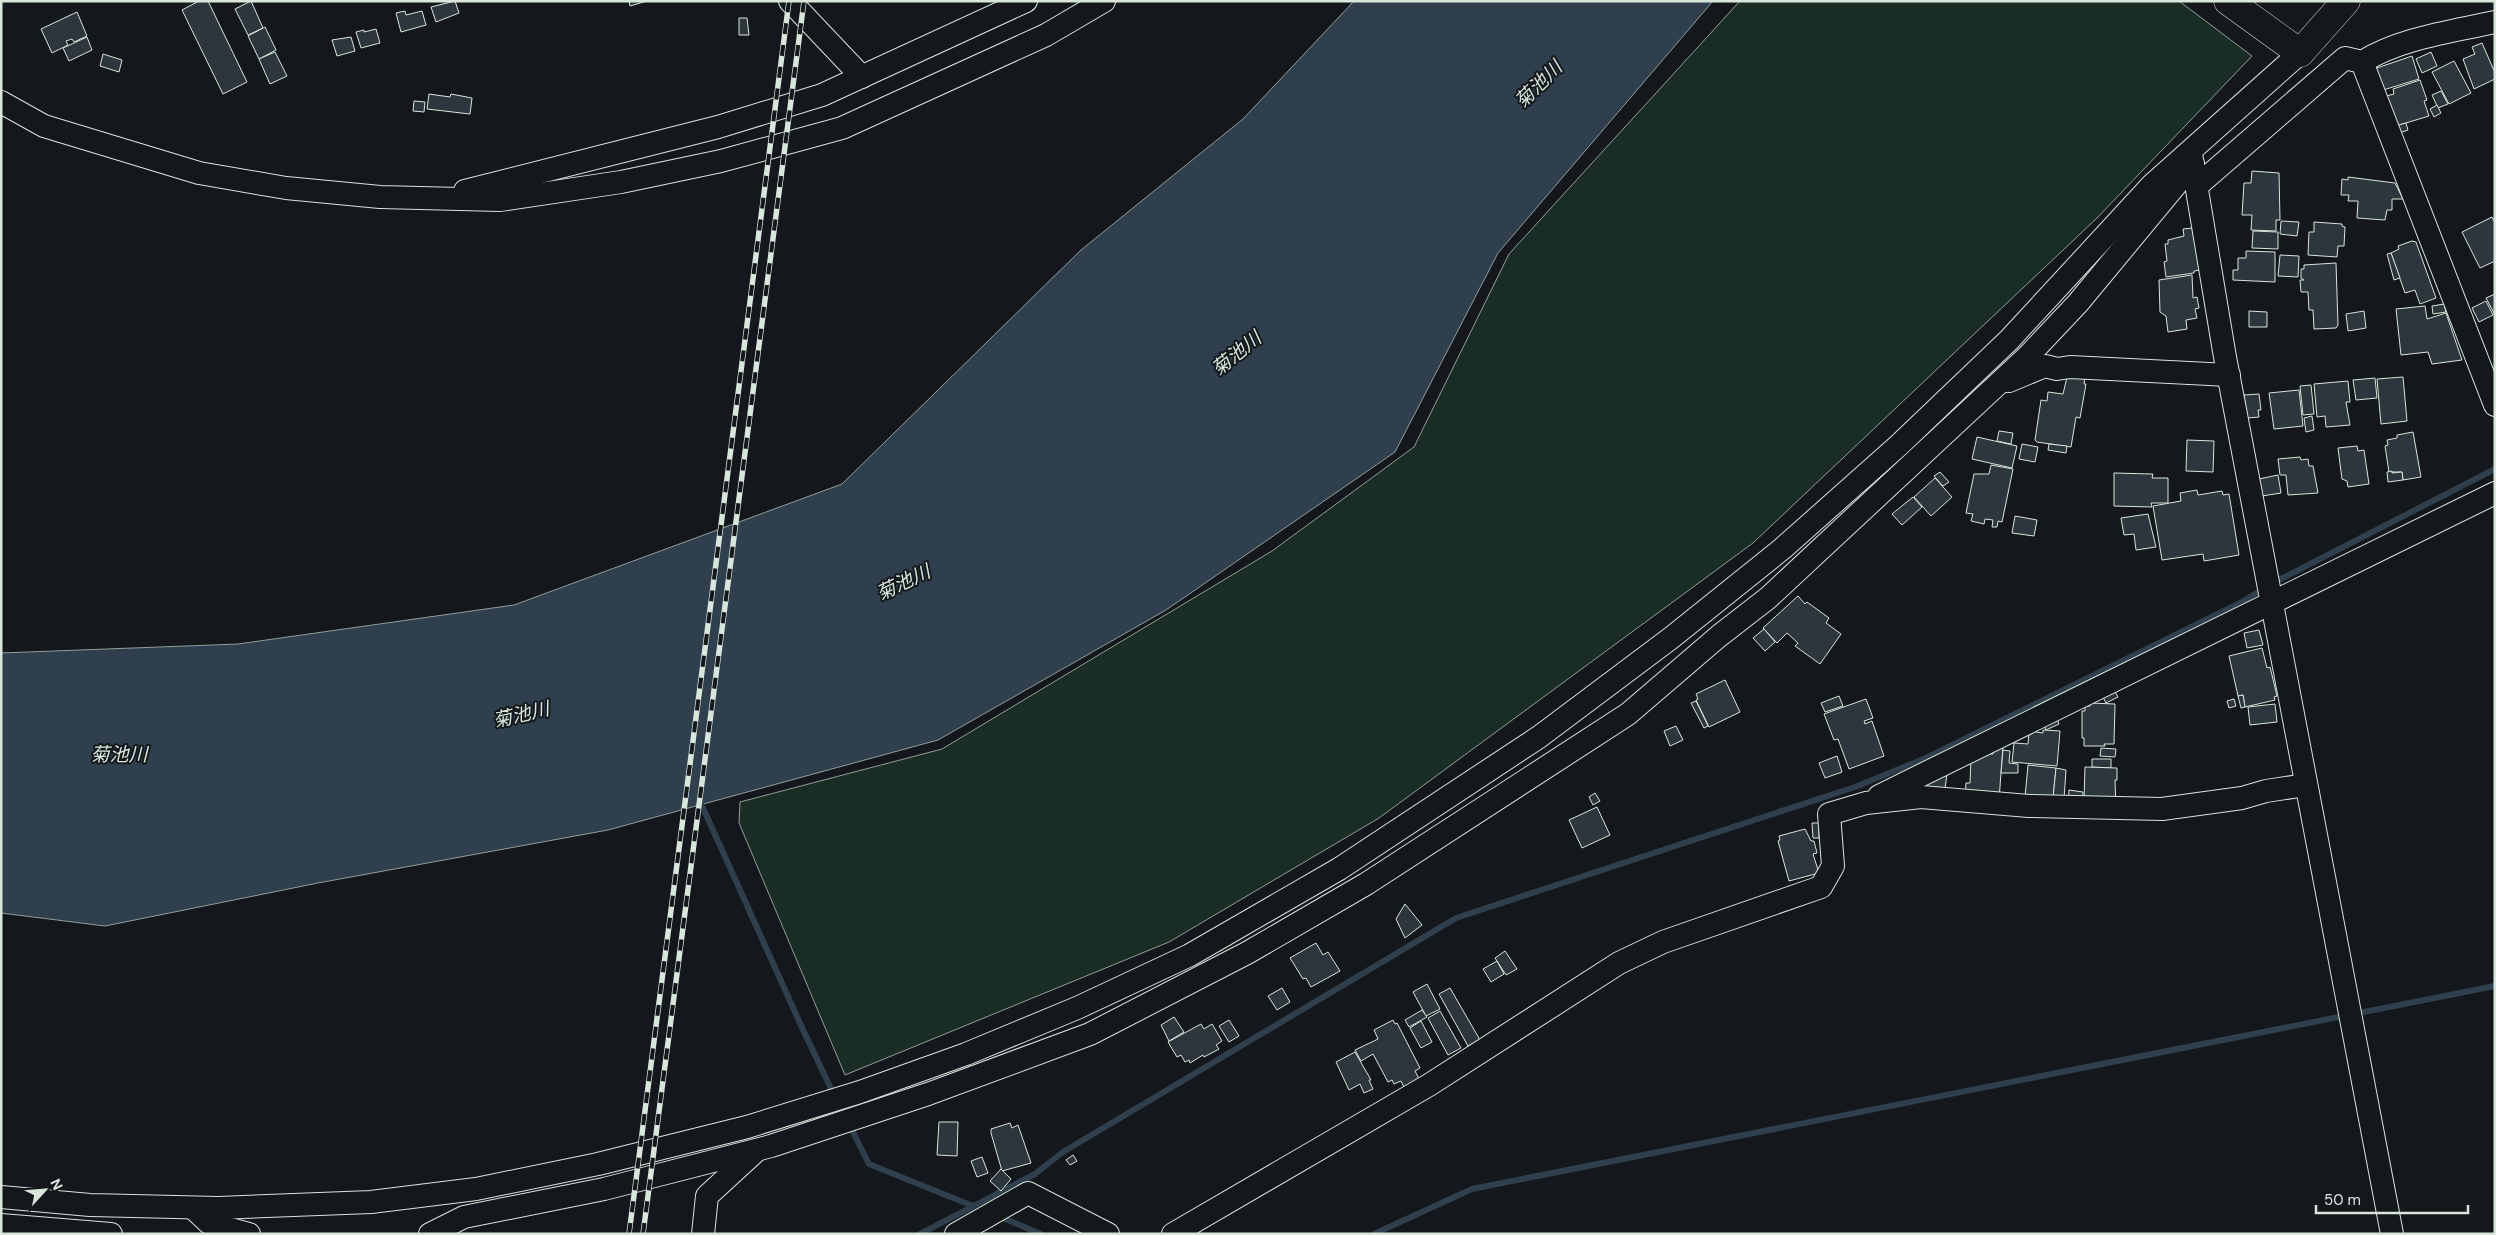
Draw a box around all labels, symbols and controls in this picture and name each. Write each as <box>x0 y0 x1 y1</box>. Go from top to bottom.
water label: 菊池川 <box>1509 54 1569 113</box>
water label: 菊池川 <box>1206 324 1268 381</box>
water label: 菊池川 <box>872 558 936 606</box>
water label: 菊池川 <box>491 695 554 733</box>
water label: 菊池川 <box>90 742 149 767</box>
north arrow <box>20 1165 70 1215</box>
text: N <box>46 1176 67 1193</box>
scale bar <box>2316 1182 2468 1214</box>
text: 50 m <box>2324 1190 2361 1210</box>

